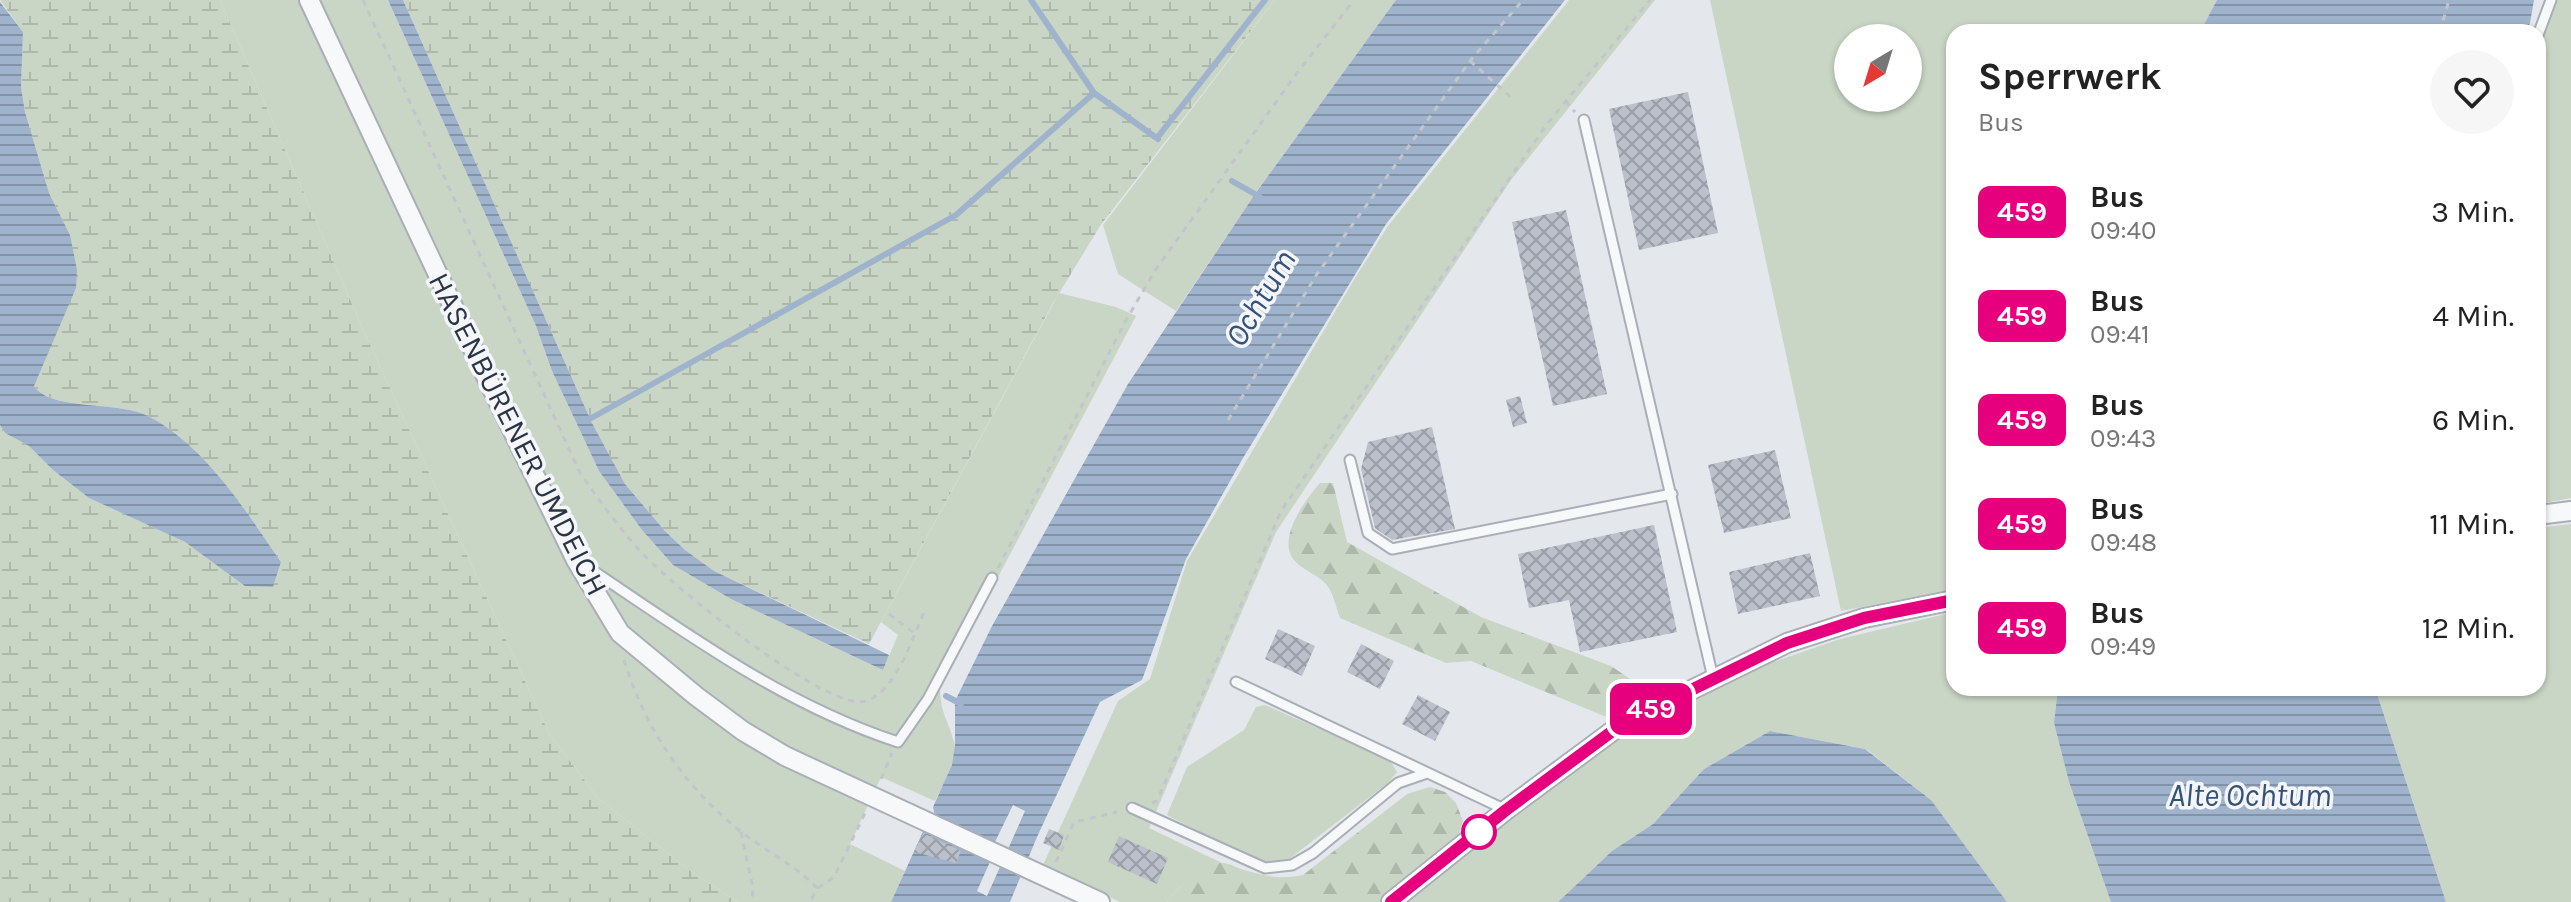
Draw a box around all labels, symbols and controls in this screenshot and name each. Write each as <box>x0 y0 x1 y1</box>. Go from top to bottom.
north arrow <box>1834 24 1922 112</box>
map controls <box>1834 24 1922 112</box>
button: heart <box>2430 50 2514 134</box>
text: Sperrwerk <box>1978 54 2162 99</box>
text: Bus <box>1978 107 2024 138</box>
text: Bus <box>2090 179 2144 215</box>
text: 3 Min. <box>2431 194 2514 230</box>
text: 459 <box>1997 195 2047 228</box>
text: 09:40 <box>2090 215 2156 246</box>
water label: Ochtum <box>1217 243 1304 353</box>
street label: HASENBÜRENER UMDEICH <box>421 266 615 602</box>
text: Bus <box>2090 283 2144 319</box>
text: 4 Min. <box>2432 298 2514 334</box>
text: 459 <box>1997 299 2047 332</box>
text: 09:41 <box>2090 319 2150 350</box>
text: Bus <box>2090 387 2144 423</box>
text: 6 Min. <box>2432 402 2514 438</box>
text: 459 <box>1997 403 2047 436</box>
text: 09:43 <box>2090 423 2156 454</box>
text: Bus <box>2090 491 2144 527</box>
text: 11 Min. <box>2429 506 2514 542</box>
text: 459 <box>1997 507 2047 540</box>
text: 09:48 <box>2090 527 2157 558</box>
text: Bus <box>2090 595 2144 631</box>
text: 12 Min. <box>2422 610 2514 646</box>
text: 459 <box>1997 611 2047 644</box>
text: 09:49 <box>2090 631 2156 662</box>
line badge: 459 <box>1605 683 1697 735</box>
text: 459 <box>1626 692 1676 725</box>
water label: Alte Ochtum <box>2168 777 2332 814</box>
unlabelled marker <box>1462 815 1496 849</box>

